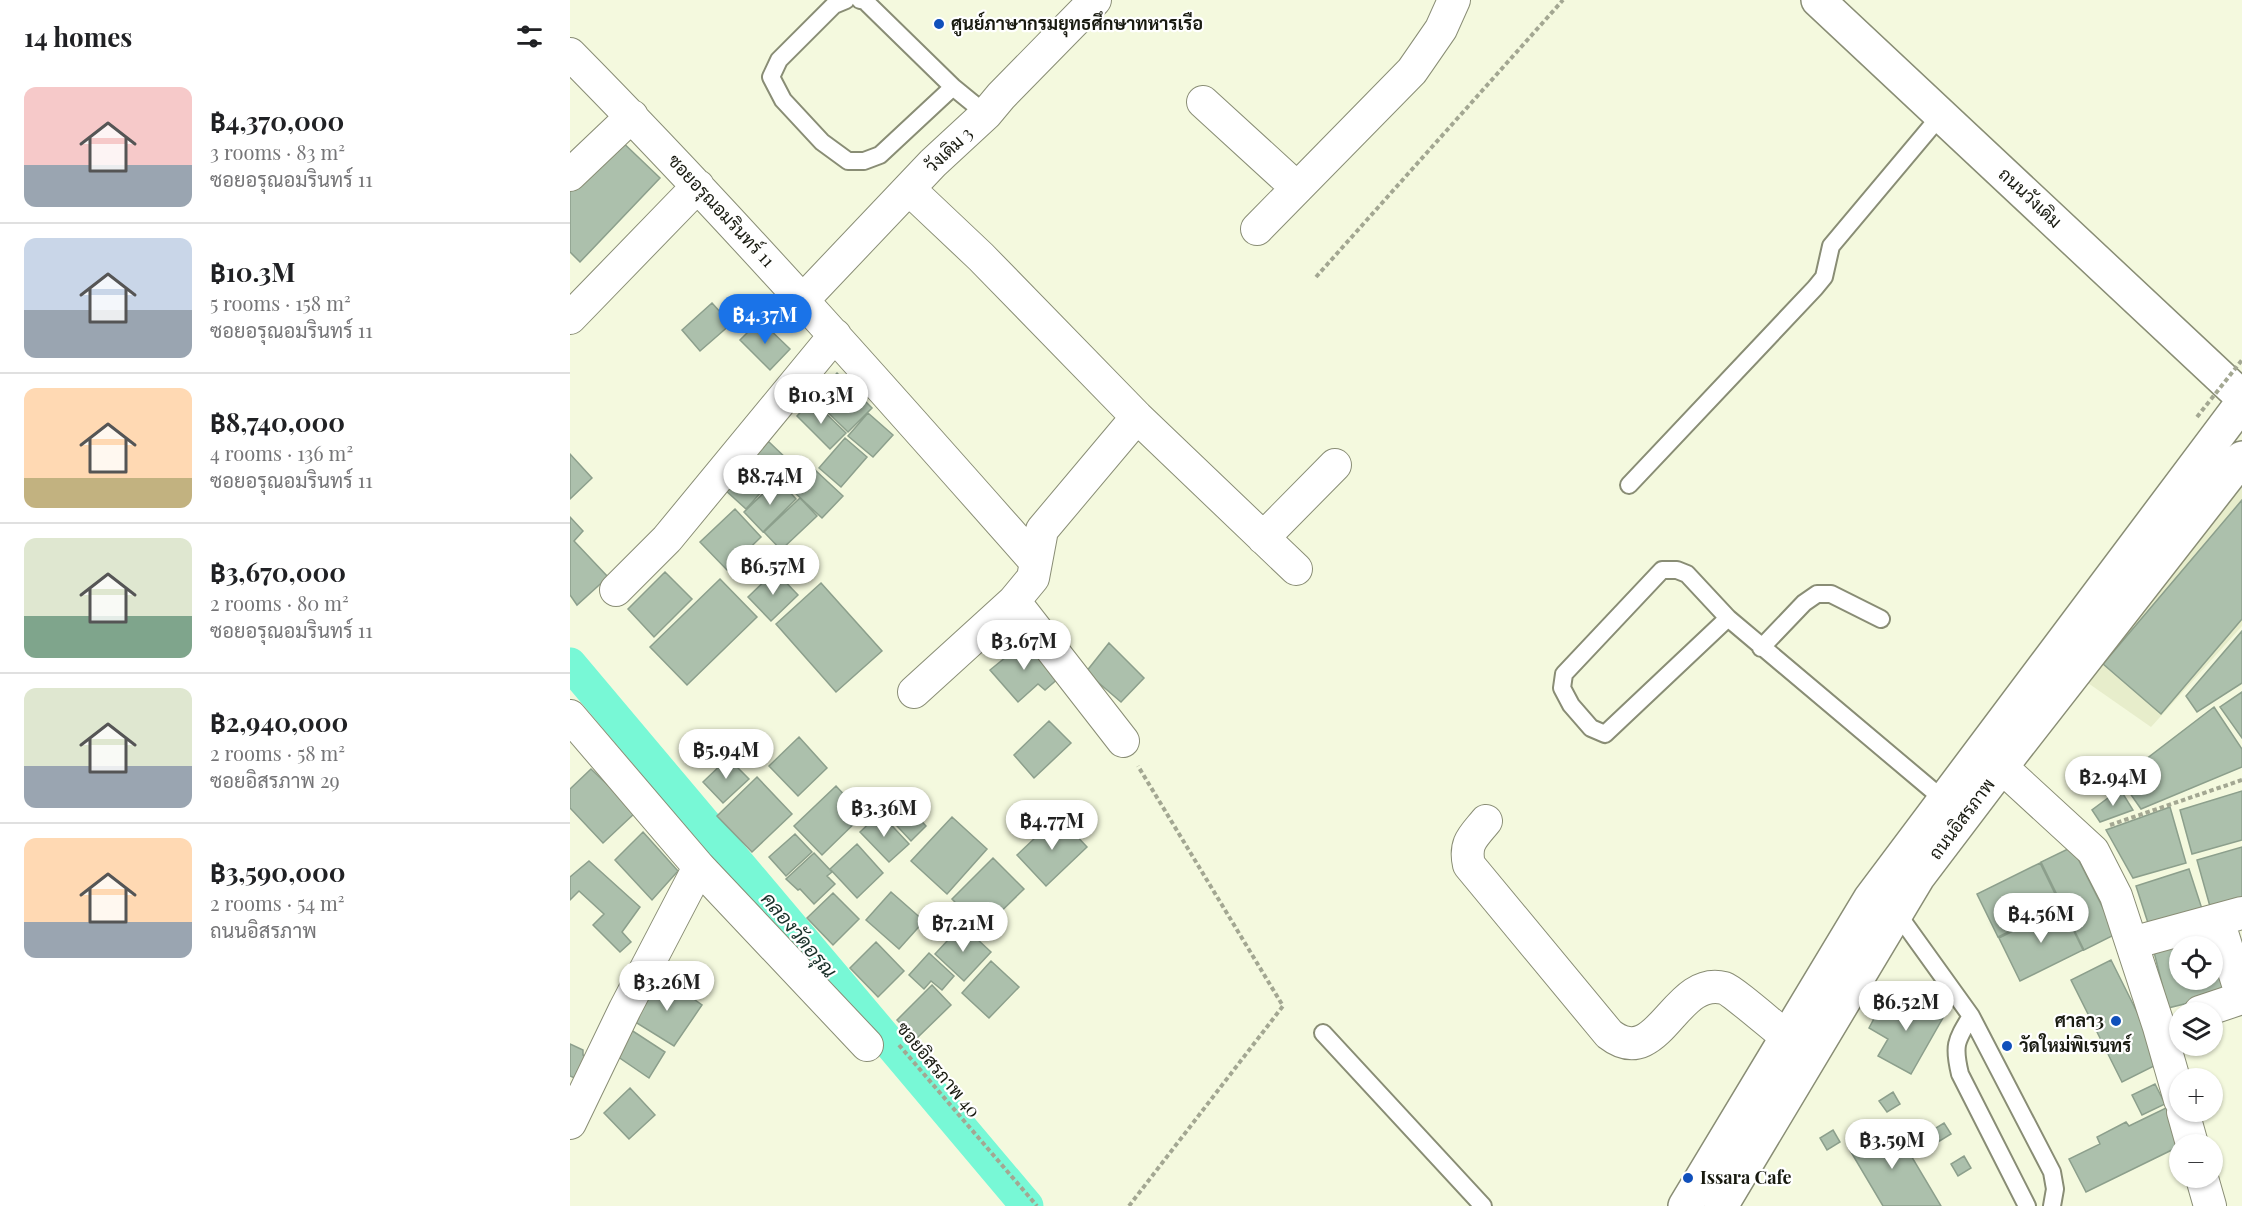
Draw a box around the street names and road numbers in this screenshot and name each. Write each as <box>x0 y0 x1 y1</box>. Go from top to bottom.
street label: วังเดิม 3 <box>919 121 977 178</box>
street label: ซอยอรุณอมรินทร์ 11 <box>662 149 781 273</box>
street label: ถนนวังเดิม <box>1994 162 2067 233</box>
street label: ถนนอิสรภาพ <box>1923 773 2000 864</box>
street label: ซอยอิสรภาพ 40 <box>892 1016 986 1122</box>

